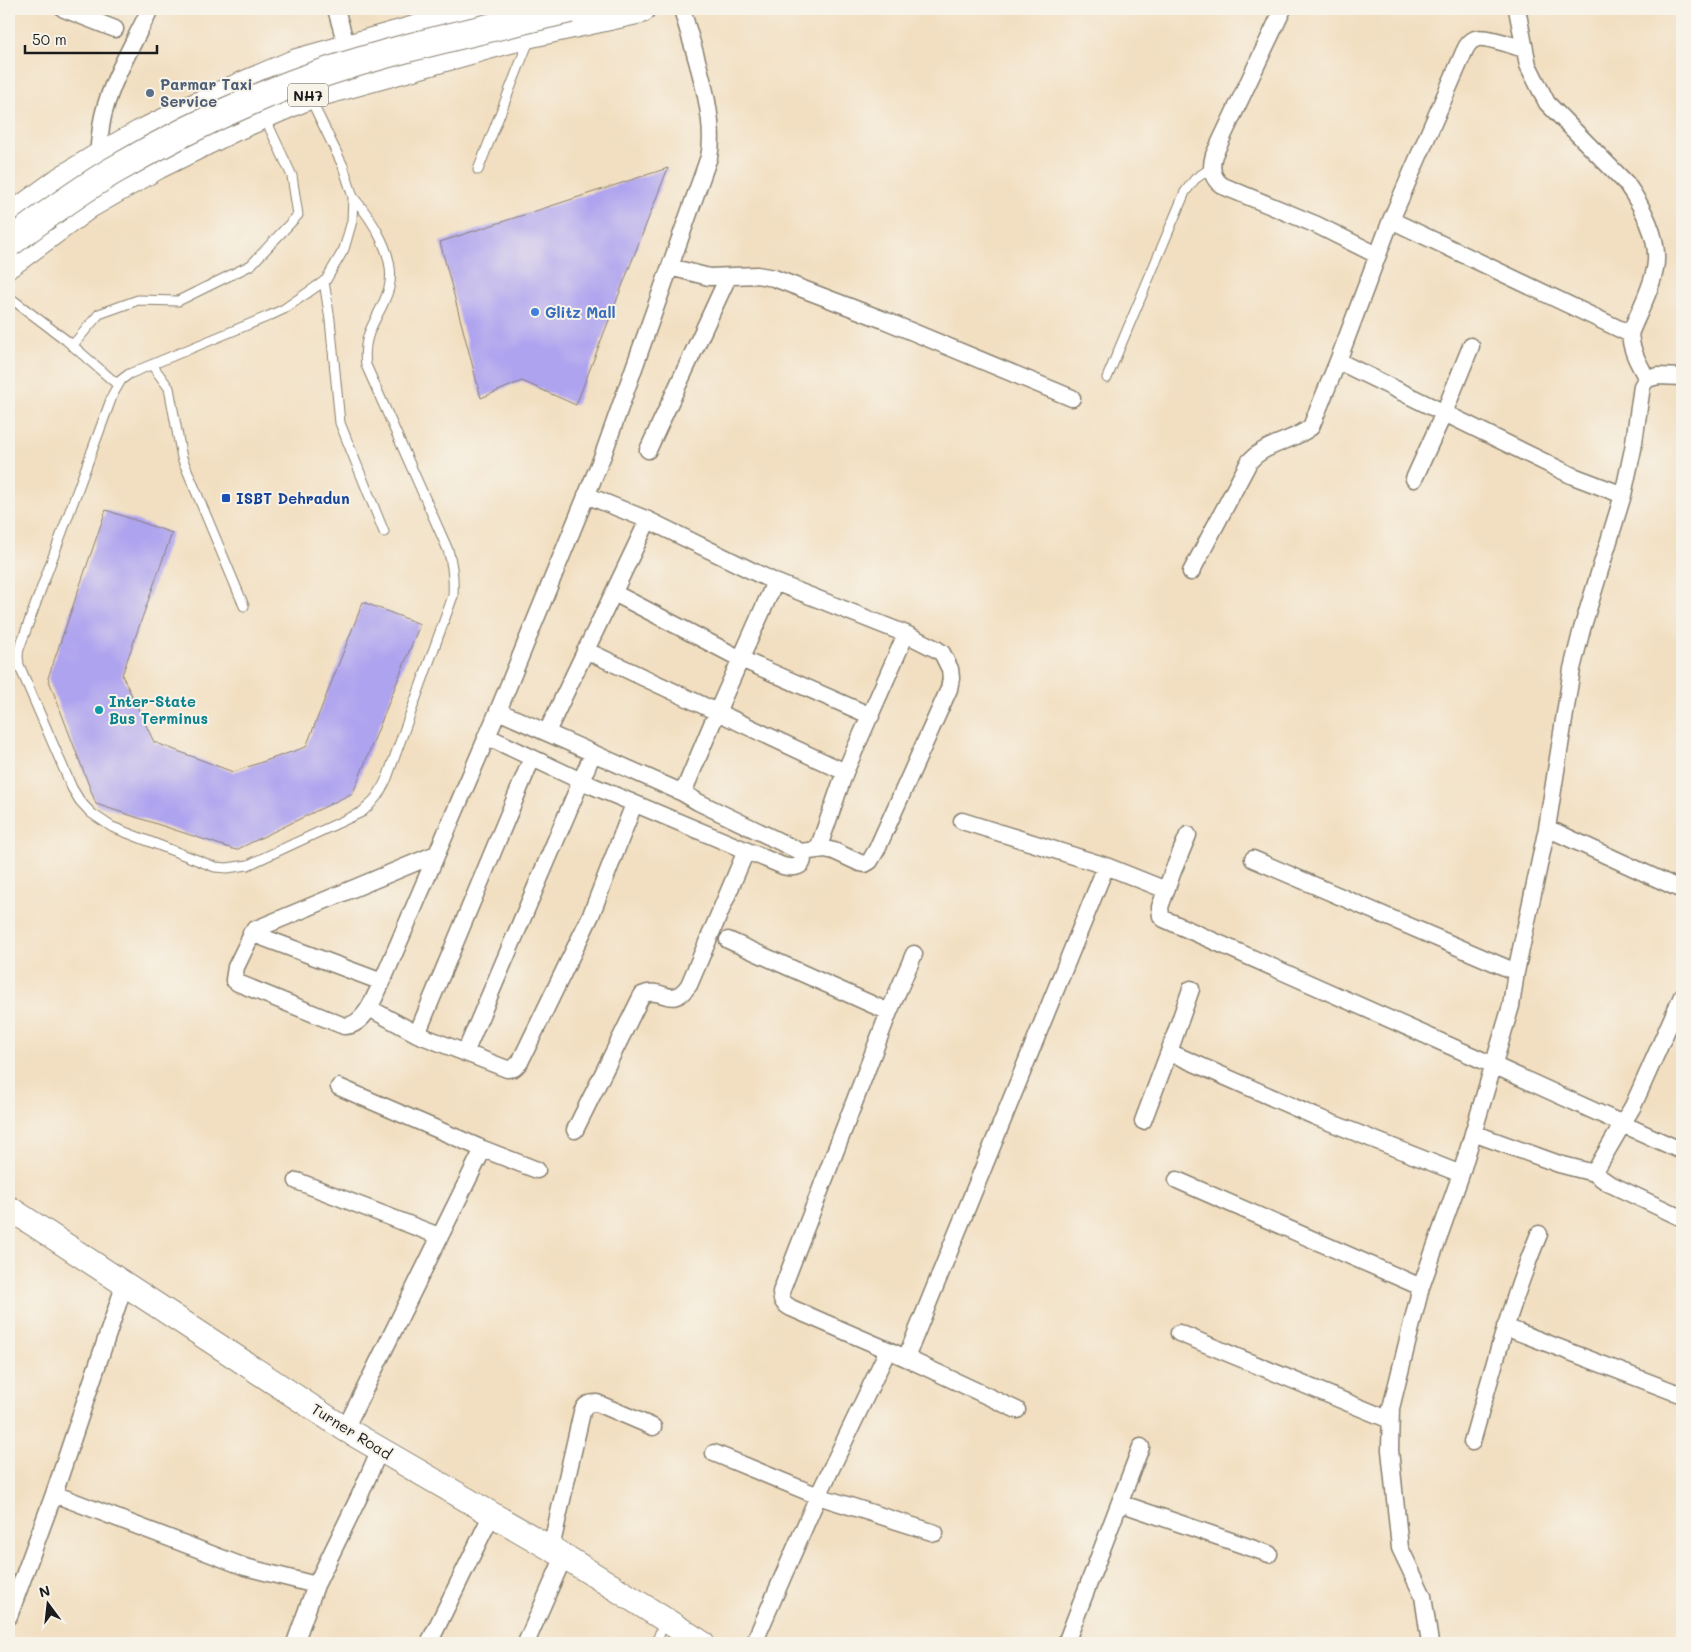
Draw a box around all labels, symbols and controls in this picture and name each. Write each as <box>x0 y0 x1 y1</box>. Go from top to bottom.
scale bar <box>25 22 158 54</box>
text: 50 m <box>32 29 67 49</box>
place label: Parmar Taxi Service <box>160 74 253 111</box>
road number: NH7 <box>288 84 328 106</box>
marker: Parmar Taxi Service <box>144 87 156 99</box>
place label: Glitz Mall <box>545 302 616 322</box>
marker: Glitz Mall <box>529 306 541 318</box>
place label: ISBT Dehradun <box>236 488 350 508</box>
marker: ISBT Dehradun <box>220 492 232 504</box>
place label: Inter-State Bus Terminus <box>109 691 208 728</box>
marker: Inter-State Bus Terminus <box>93 704 105 716</box>
street label: Turner Road <box>308 1398 396 1464</box>
north arrow <box>22 1580 72 1630</box>
text: N <box>37 1580 52 1602</box>

